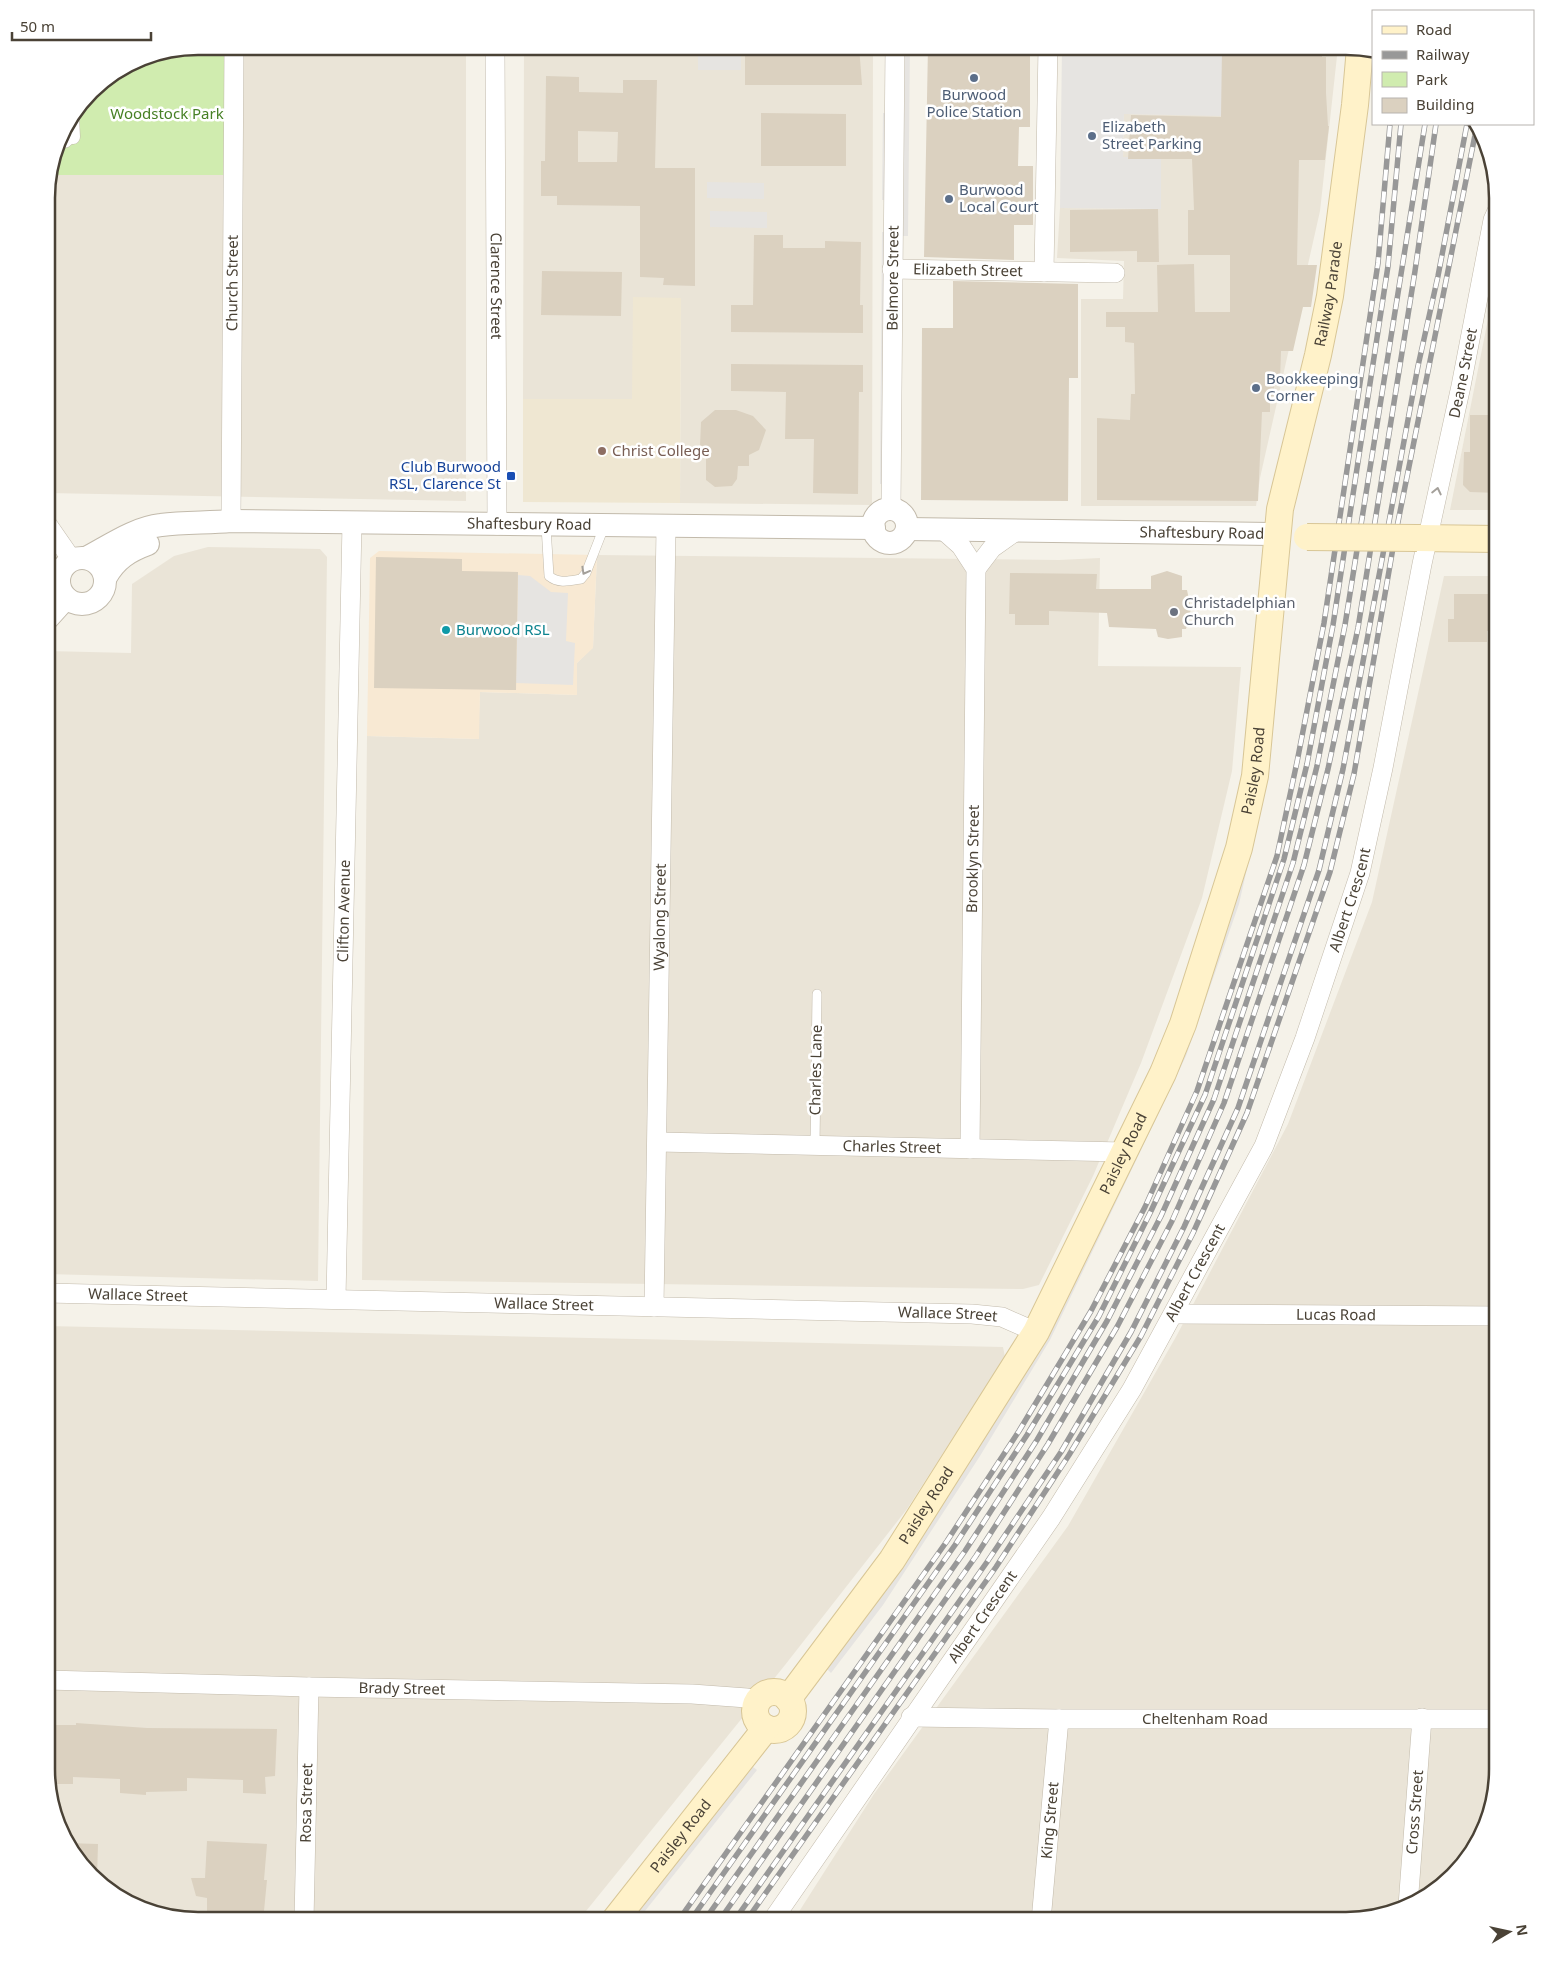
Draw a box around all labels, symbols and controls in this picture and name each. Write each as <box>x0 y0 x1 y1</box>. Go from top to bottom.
scale bar <box>12 10 151 42</box>
legend <box>1372 10 1534 125</box>
text: 50 m <box>20 16 55 36</box>
text: Road <box>1416 19 1452 39</box>
text: Railway <box>1416 44 1470 64</box>
text: Park <box>1416 69 1448 89</box>
marker: Burwood Police Station <box>968 72 980 84</box>
place label: Burwood Police Station <box>926 84 1022 121</box>
text: Building <box>1416 94 1474 114</box>
park label: Woodstock Park <box>110 103 224 123</box>
place label: Elizabeth Street Parking <box>1102 116 1202 153</box>
marker: Elizabeth Street Parking <box>1086 130 1098 142</box>
place label: Burwood Local Court <box>959 179 1039 216</box>
marker: Burwood Local Court <box>943 193 955 205</box>
street label: Belmore Street <box>882 225 902 331</box>
street label: Clarence Street <box>487 232 507 340</box>
street label: Church Street <box>221 234 242 331</box>
street label: Railway Parade <box>1309 240 1346 348</box>
street label: Elizabeth Street <box>913 258 1024 280</box>
street label: Deane Street <box>1443 326 1481 420</box>
place label: Bookkeeping Corner <box>1266 368 1358 405</box>
marker: Bookkeeping Corner <box>1250 382 1262 394</box>
place label: Christ College <box>612 440 710 460</box>
marker: Christ College <box>596 445 608 457</box>
place label: Club Burwood RSL, Clarence St <box>389 456 502 493</box>
marker: Club Burwood RSL, Clarence St <box>505 470 517 482</box>
one-way arrow <box>1431 486 1442 495</box>
street label: Shaftesbury Road <box>467 513 592 534</box>
street label: Shaftesbury Road <box>1140 521 1264 543</box>
one-way arrow <box>581 566 591 575</box>
place label: Christadelphian Church <box>1184 592 1295 629</box>
marker: Christadelphian Church <box>1168 606 1180 618</box>
place label: Burwood RSL <box>456 619 550 639</box>
marker: Burwood RSL <box>440 624 452 636</box>
street label: Paisley Road <box>1236 726 1269 816</box>
street label: Brooklyn Street <box>961 804 983 913</box>
street label: Albert Crescent <box>1323 845 1374 954</box>
street label: Clifton Avenue <box>332 859 354 963</box>
street label: Wyalong Street <box>648 863 670 971</box>
street label: Charles Lane <box>804 1024 826 1116</box>
street label: Paisley Road <box>1094 1109 1151 1197</box>
street label: Charles Street <box>842 1135 942 1157</box>
street label: Albert Crescent <box>1160 1219 1229 1324</box>
street label: Wallace Street <box>88 1283 189 1305</box>
street label: Wallace Street <box>494 1292 595 1314</box>
street label: Wallace Street <box>898 1301 999 1326</box>
street label: Lucas Road <box>1296 1304 1376 1324</box>
street label: Paisley Road <box>894 1462 958 1548</box>
street label: Albert Crescent <box>943 1566 1021 1666</box>
street label: Brady Street <box>358 1677 446 1699</box>
street label: Cheltenham Road <box>1142 1708 1268 1728</box>
street label: Rosa Street <box>295 1762 316 1843</box>
street label: Cross Street <box>1401 1769 1427 1855</box>
street label: King Street <box>1036 1780 1062 1860</box>
street label: Paisley Road <box>645 1795 715 1876</box>
north arrow <box>1484 1907 1534 1957</box>
text: N <box>1512 1923 1533 1937</box>

